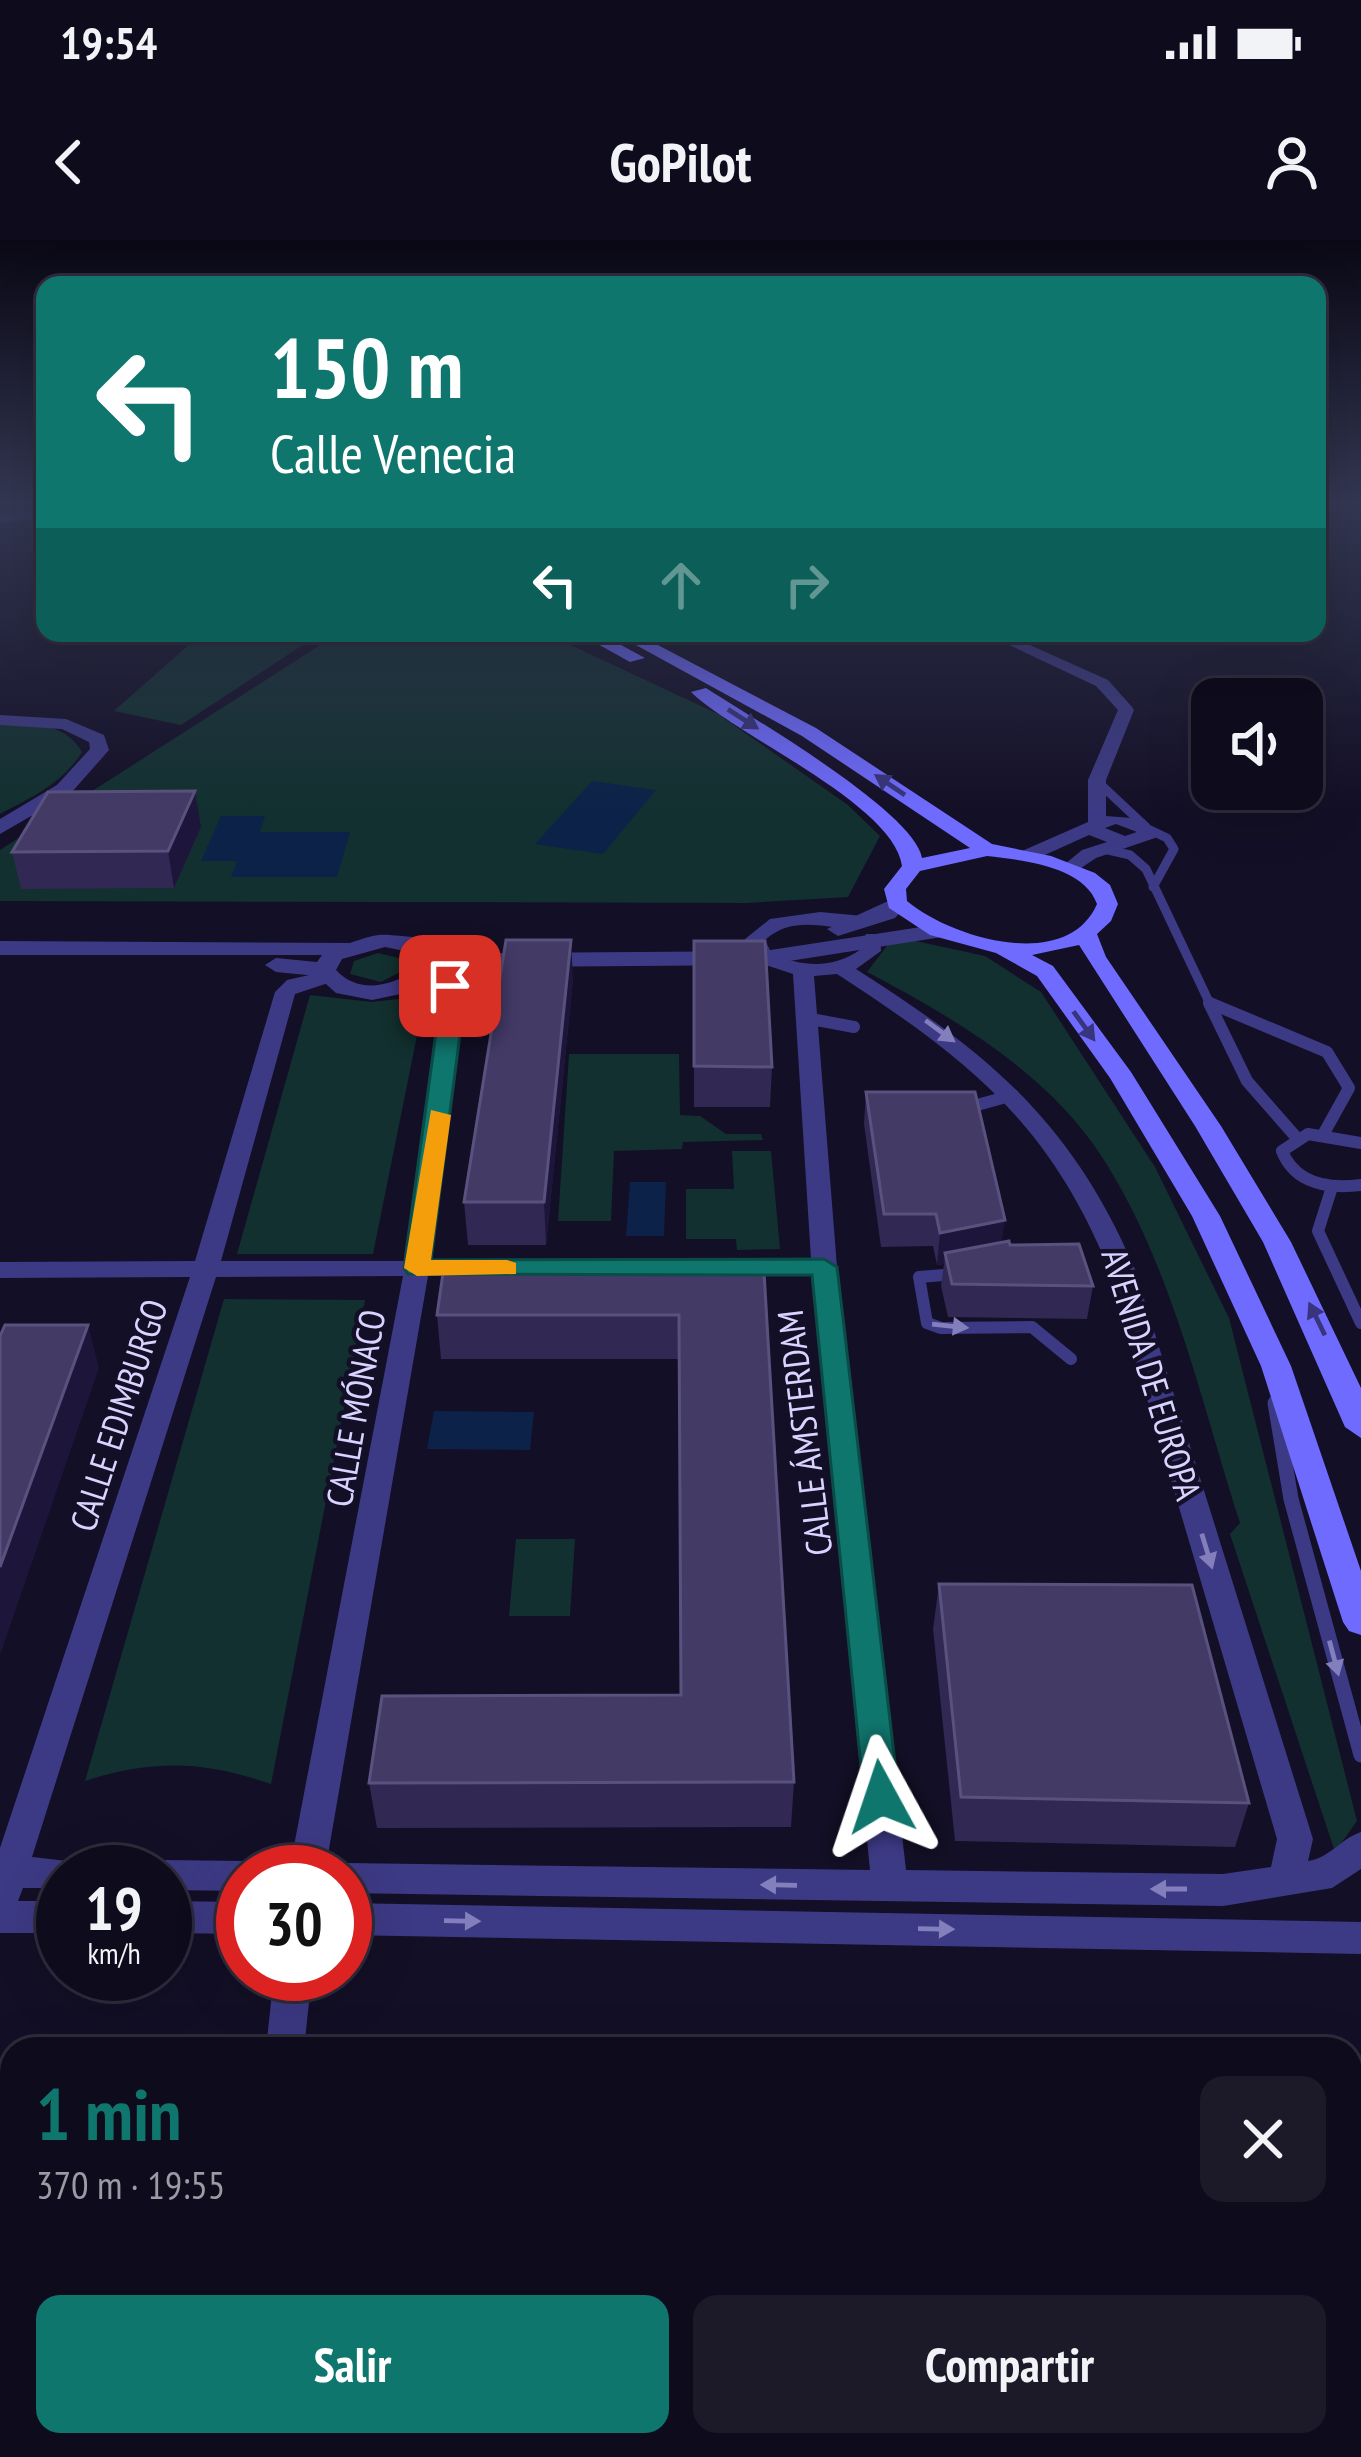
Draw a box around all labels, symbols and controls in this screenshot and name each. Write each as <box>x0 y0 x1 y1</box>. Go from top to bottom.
text: 19:54 <box>60 13 157 71</box>
text: GoPilot <box>610 127 751 197</box>
icon: back <box>36 129 102 195</box>
icon: person <box>1259 129 1325 195</box>
text: 150 m <box>270 312 463 421</box>
icon: left <box>72 324 228 480</box>
text: Calle Venecia <box>270 418 516 488</box>
icon: left <box>522 552 588 618</box>
icon: ahead <box>648 552 714 618</box>
icon: right <box>774 552 840 618</box>
map controls <box>1191 678 1323 810</box>
button: sound <box>1191 678 1323 810</box>
one-way arrow <box>726 708 759 730</box>
one-way arrow <box>874 774 906 797</box>
pin <box>399 935 501 1037</box>
icon: arrive <box>417 953 483 1019</box>
one-way arrow <box>1072 1009 1096 1041</box>
one-way arrow <box>924 1019 956 1042</box>
street label: AVENIDA DE EUROPA <box>1091 1242 1213 1506</box>
street label: CALLE EDIMBURGO <box>58 1293 178 1537</box>
one-way arrow <box>1307 1301 1327 1336</box>
street label: CALLE MÓNACO <box>315 1306 395 1510</box>
street label: CALLE ÁMSTERDAM <box>766 1308 842 1558</box>
one-way arrow <box>932 1317 970 1336</box>
one-way arrow <box>1199 1534 1217 1570</box>
one-way arrow <box>1326 1639 1345 1676</box>
position arrow <box>818 1734 944 1860</box>
speed limit sign: 30 <box>216 1845 372 2001</box>
text: 19 <box>85 1869 143 1947</box>
one-way arrow <box>759 1876 797 1895</box>
one-way arrow <box>1149 1879 1187 1899</box>
one-way arrow <box>444 1911 482 1930</box>
one-way arrow <box>918 1919 956 1939</box>
text: km/h <box>87 1933 141 1972</box>
text: 1 min <box>36 2067 181 2160</box>
button: close <box>1200 2076 1326 2202</box>
text: 370 m · 19:55 <box>36 2159 225 2210</box>
button: Salir <box>36 2295 669 2433</box>
button: Compartir <box>693 2295 1326 2433</box>

